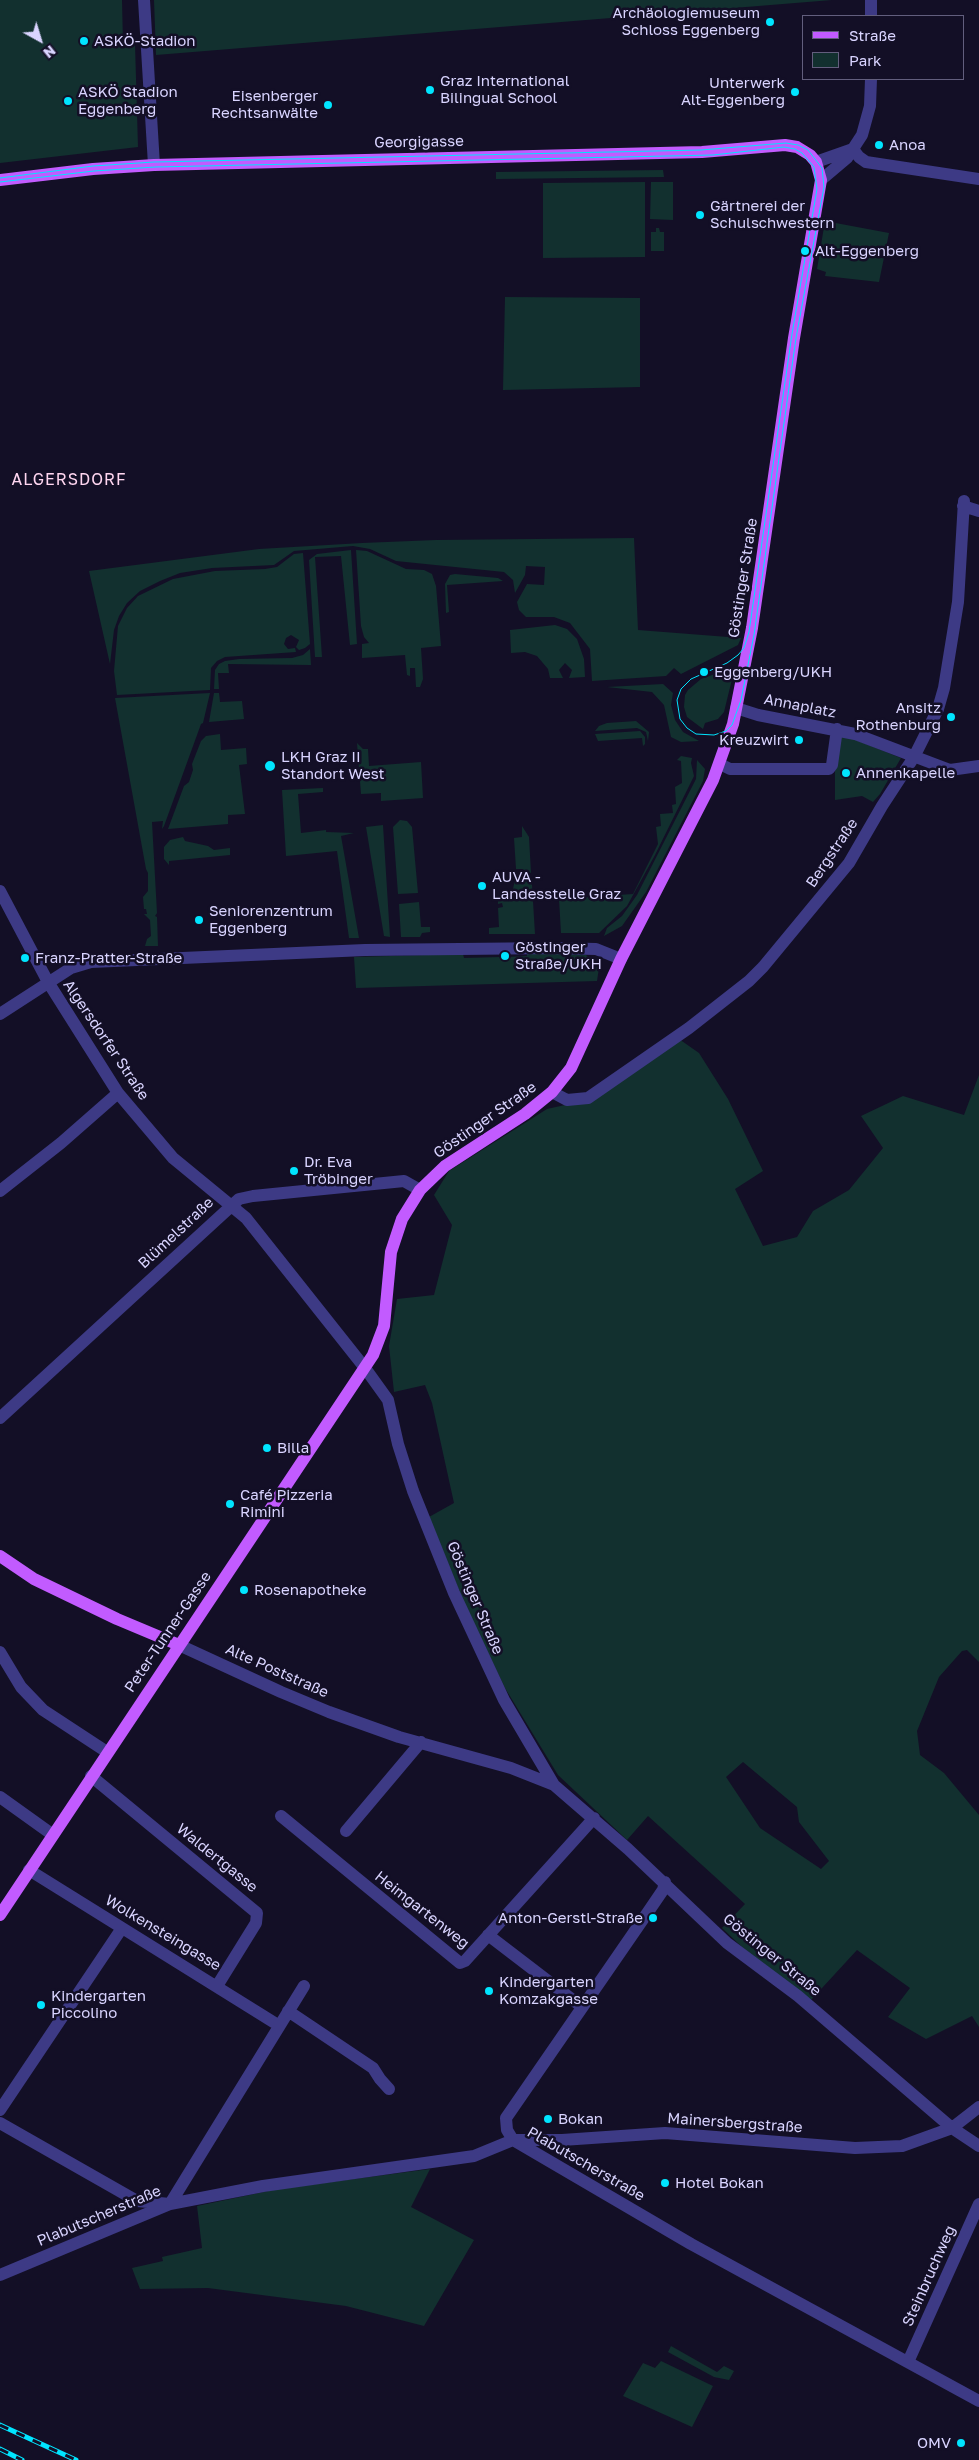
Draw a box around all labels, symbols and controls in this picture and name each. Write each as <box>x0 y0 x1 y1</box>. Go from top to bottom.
place label: Archäologiemuseum Schloss Eggenberg <box>612 4 760 39</box>
north arrow <box>15 15 65 65</box>
legend <box>802 15 964 80</box>
marker: Archäologiemuseum Schloss Eggenberg <box>764 16 776 28</box>
text: Straße <box>849 26 896 44</box>
place label: ASKÖ-Stadion <box>94 32 196 50</box>
marker: ASKÖ-Stadion <box>78 35 90 47</box>
text: N <box>40 42 59 62</box>
text: Park <box>849 51 881 69</box>
place label: Graz International Bilingual School <box>440 72 570 107</box>
place label: Unterwerk Alt-Eggenberg <box>681 74 785 109</box>
place label: ASKÖ Stadion Eggenberg <box>78 83 178 118</box>
marker: Graz International Bilingual School <box>424 84 436 96</box>
marker: Unterwerk Alt-Eggenberg <box>789 86 801 98</box>
place label: Eisenberger Rechtsanwälte <box>211 87 318 122</box>
marker: ASKÖ Stadion Eggenberg <box>62 95 74 107</box>
marker: Eisenberger Rechtsanwälte <box>322 99 334 111</box>
street label: Georgigasse <box>374 132 464 152</box>
place label: Anoa <box>889 136 926 154</box>
marker: Anoa <box>873 139 885 151</box>
place label: Gärtnerei der Schulschwestern <box>710 197 834 232</box>
marker: Gärtnerei der Schulschwestern <box>694 209 706 221</box>
place label: Alt-Eggenberg <box>815 242 919 260</box>
marker: Alt-Eggenberg <box>799 245 811 257</box>
district label: ALGERSDORF <box>10 470 128 490</box>
street label: Göstinger Straße <box>725 517 761 639</box>
place label: Eggenberg/UKH <box>714 663 832 681</box>
marker: Eggenberg/UKH <box>698 666 710 678</box>
street label: Annaplatz <box>762 690 838 722</box>
place label: Ansitz Rothenburg <box>856 699 941 734</box>
marker: Ansitz Rothenburg <box>945 711 957 723</box>
place label: Kreuzwirt <box>719 731 789 749</box>
marker: Kreuzwirt <box>793 734 805 746</box>
place label: LKH Graz II Standort West <box>281 748 385 783</box>
marker: LKH Graz II Standort West <box>263 759 277 773</box>
place label: Annenkapelle <box>856 764 955 782</box>
marker: Annenkapelle <box>840 767 852 779</box>
street label: Bergstraße <box>802 815 862 891</box>
place label: AUVA - Landesstelle Graz <box>492 868 621 903</box>
marker: AUVA - Landesstelle Graz <box>476 880 488 892</box>
place label: Seniorenzentrum Eggenberg <box>209 902 333 937</box>
marker: Seniorenzentrum Eggenberg <box>193 914 205 926</box>
place label: Göstinger Straße/UKH <box>515 938 602 973</box>
place label: Franz-Pratter-Straße <box>35 949 182 967</box>
marker: Göstinger Straße/UKH <box>499 950 511 962</box>
marker: Franz-Pratter-Straße <box>19 952 31 964</box>
street label: Algersdorfer Straße <box>59 977 153 1103</box>
street label: Göstinger Straße <box>430 1078 540 1162</box>
place label: Dr. Eva Tröbinger <box>304 1153 373 1188</box>
marker: Dr. Eva Tröbinger <box>288 1165 300 1177</box>
street label: Blümelstraße <box>135 1194 217 1272</box>
place label: Billa <box>277 1439 309 1457</box>
marker: Billa <box>261 1442 273 1454</box>
place label: Café Pizzeria Rimini <box>240 1486 333 1521</box>
marker: Café Pizzeria Rimini <box>224 1498 236 1510</box>
street label: Göstinger Straße <box>443 1539 507 1657</box>
street label: Peter-Tunner-Gasse <box>121 1568 215 1696</box>
place label: Rosenapotheke <box>254 1581 366 1599</box>
marker: Rosenapotheke <box>238 1584 250 1596</box>
street label: Alte Poststraße <box>223 1640 331 1702</box>
street label: Waldertgasse <box>173 1820 261 1896</box>
street label: Heimgartenweg <box>371 1868 473 1952</box>
street label: Wolkensteingasse <box>102 1891 224 1975</box>
place label: Anton-Gerstl-Straße <box>498 1909 643 1927</box>
street label: Göstinger Straße <box>719 1910 825 2000</box>
marker: Anton-Gerstl-Straße <box>647 1912 659 1924</box>
place label: Kindergarten Komzakgasse <box>499 1973 598 2008</box>
marker: Kindergarten Komzakgasse <box>483 1985 495 1997</box>
place label: Kindergarten Piccolino <box>51 1987 146 2022</box>
marker: Kindergarten Piccolino <box>35 1999 47 2011</box>
street label: Mainersbergstraße <box>667 2109 803 2137</box>
place label: Bokan <box>558 2110 603 2128</box>
marker: Bokan <box>542 2113 554 2125</box>
street label: Plabutscherstraße <box>524 2123 648 2205</box>
place label: Hotel Bokan <box>675 2174 764 2192</box>
marker: Hotel Bokan <box>659 2177 671 2189</box>
street label: Plabutscherstraße <box>34 2182 164 2250</box>
street label: Steinbruchweg <box>899 2223 959 2329</box>
place label: OMV <box>917 2434 951 2452</box>
marker: OMV <box>955 2437 967 2449</box>

